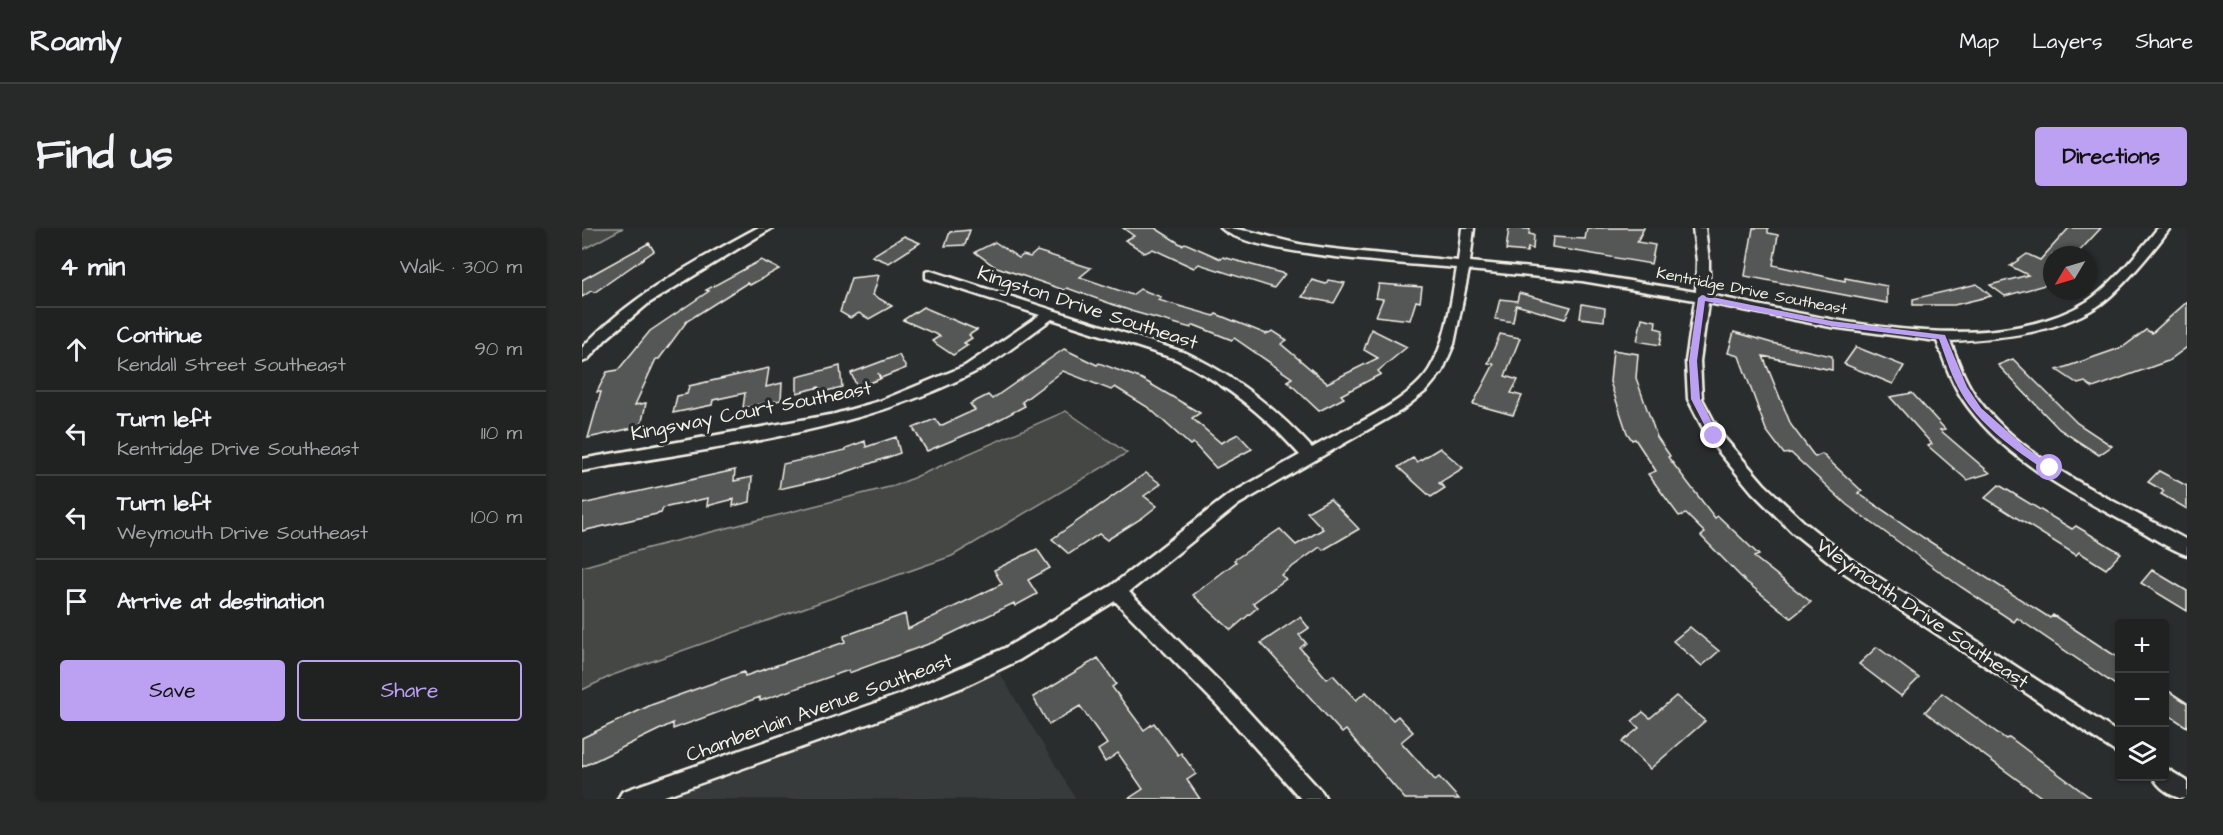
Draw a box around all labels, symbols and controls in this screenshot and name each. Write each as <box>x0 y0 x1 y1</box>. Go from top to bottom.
text: Roamly <box>30 22 122 61</box>
text: Map <box>1959 27 1999 56</box>
text: Layers <box>2032 27 2102 56</box>
text: Share <box>2135 27 2193 56</box>
text: Find us <box>36 127 173 185</box>
button: Directions <box>2035 127 2187 186</box>
north arrow <box>2043 246 2097 300</box>
text: 4 min <box>60 249 125 285</box>
text: Walk · 300 m <box>400 253 522 281</box>
street label: Kingston Drive Southeast <box>973 259 1202 358</box>
street label: Kentridge Drive Southeast <box>1654 262 1849 321</box>
text: Continue <box>117 320 202 351</box>
icon: ahead <box>60 333 93 366</box>
text: 90 m <box>474 335 522 363</box>
text: Kendall Street Southeast <box>117 351 346 379</box>
street label: Kingsway Court Southeast <box>628 374 874 449</box>
text: Turn left <box>117 404 211 435</box>
icon: left <box>60 417 93 450</box>
text: 110 m <box>481 419 522 447</box>
route end <box>1700 422 1726 448</box>
text: Kentridge Drive Southeast <box>117 435 359 463</box>
route start <box>2036 454 2062 480</box>
text: Turn left <box>117 488 211 519</box>
icon: left <box>60 501 93 534</box>
text: 100 m <box>471 503 522 531</box>
text: Weymouth Drive Southeast <box>117 519 368 547</box>
street label: Weymouth Drive Southeast <box>1810 532 2034 696</box>
icon: arrive <box>60 585 93 618</box>
text: Arrive at destination <box>117 586 324 617</box>
map controls <box>2115 619 2169 781</box>
button: + <box>2115 619 2169 673</box>
street label: Chamberlain Avenue Southeast <box>682 647 956 769</box>
button: Save <box>60 660 285 721</box>
button: Share <box>297 660 522 721</box>
button: − <box>2115 673 2169 727</box>
button: layers <box>2115 727 2169 781</box>

